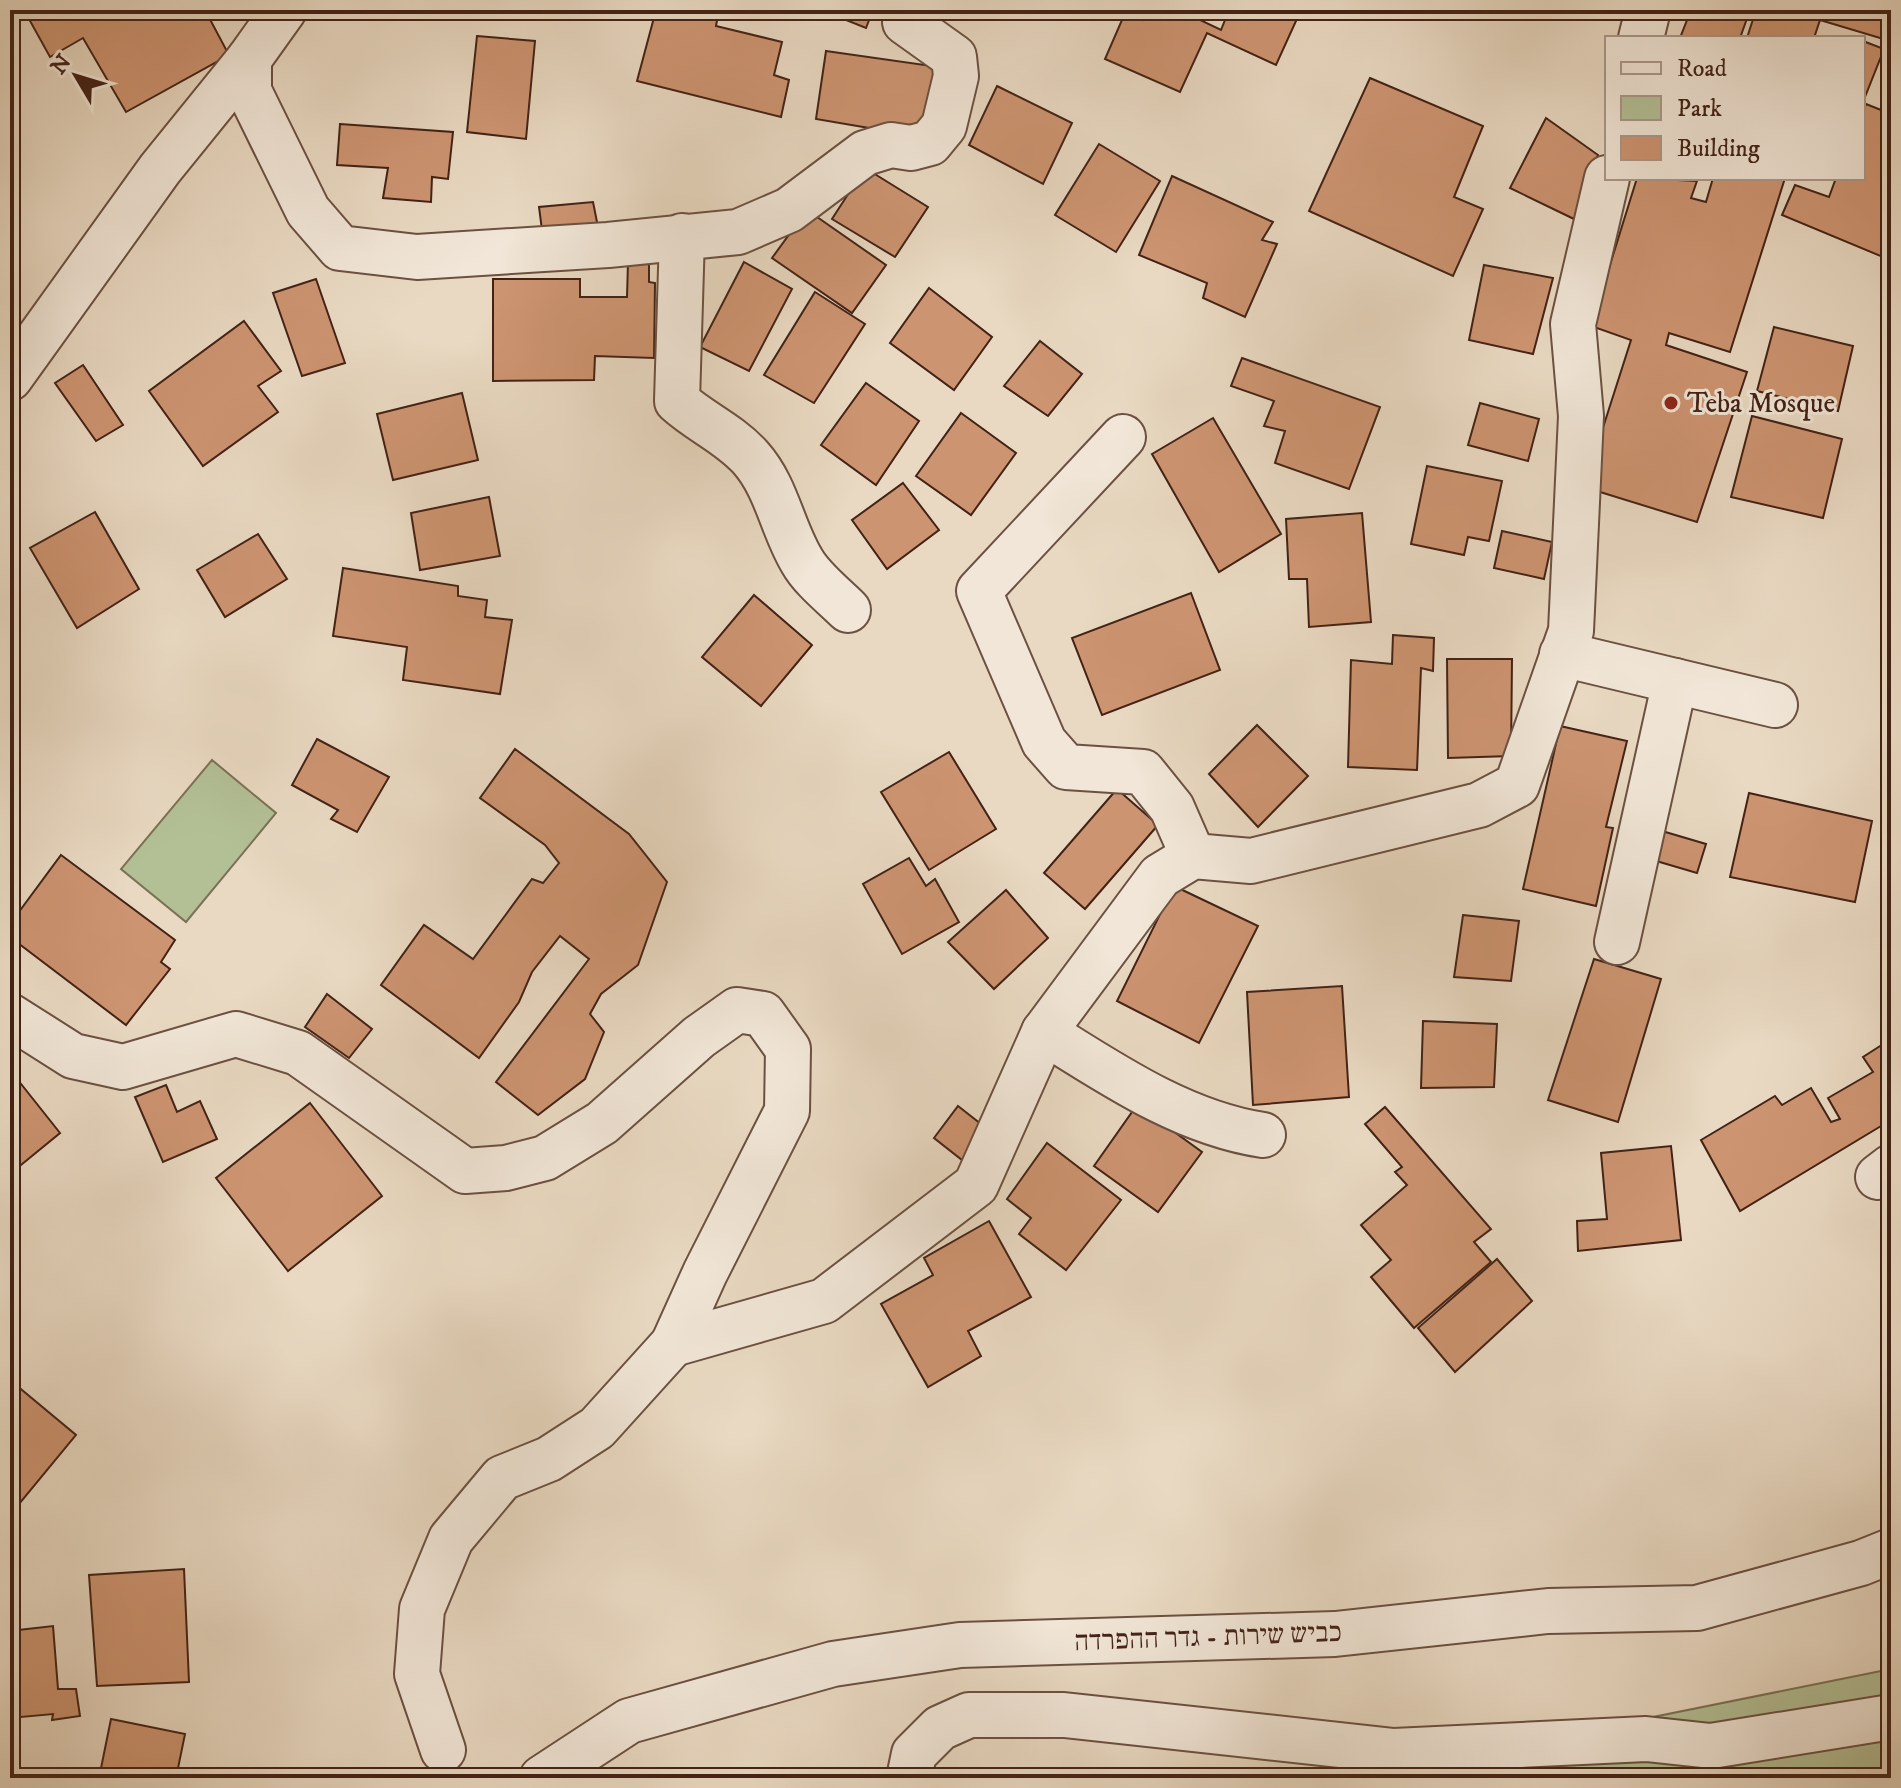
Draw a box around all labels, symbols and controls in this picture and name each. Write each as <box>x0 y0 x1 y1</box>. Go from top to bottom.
north arrow <box>36 36 116 116</box>
legend <box>1605 36 1865 180</box>
text: N <box>45 49 78 80</box>
text: Road <box>1677 54 1727 84</box>
text: Park <box>1677 94 1722 124</box>
text: Building <box>1677 134 1760 164</box>
place label: Teba Mosque <box>1687 386 1835 421</box>
marker: Teba Mosque <box>1662 394 1680 412</box>
street label: כביש שירות - גדר ההפרדה <box>1074 1615 1342 1659</box>

